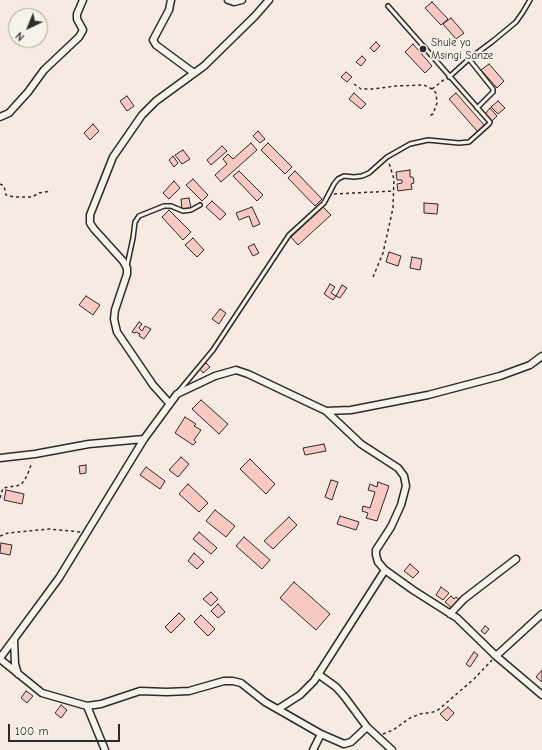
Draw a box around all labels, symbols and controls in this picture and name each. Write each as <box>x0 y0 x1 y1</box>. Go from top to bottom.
north arrow <box>8 8 48 48</box>
text: N <box>13 29 27 44</box>
place label: Shule ya Msingi Sanze <box>431 36 493 62</box>
marker: Shule ya Msingi Sanze <box>418 44 428 54</box>
scale bar <box>10 716 122 742</box>
text: 100 m <box>15 724 48 738</box>

